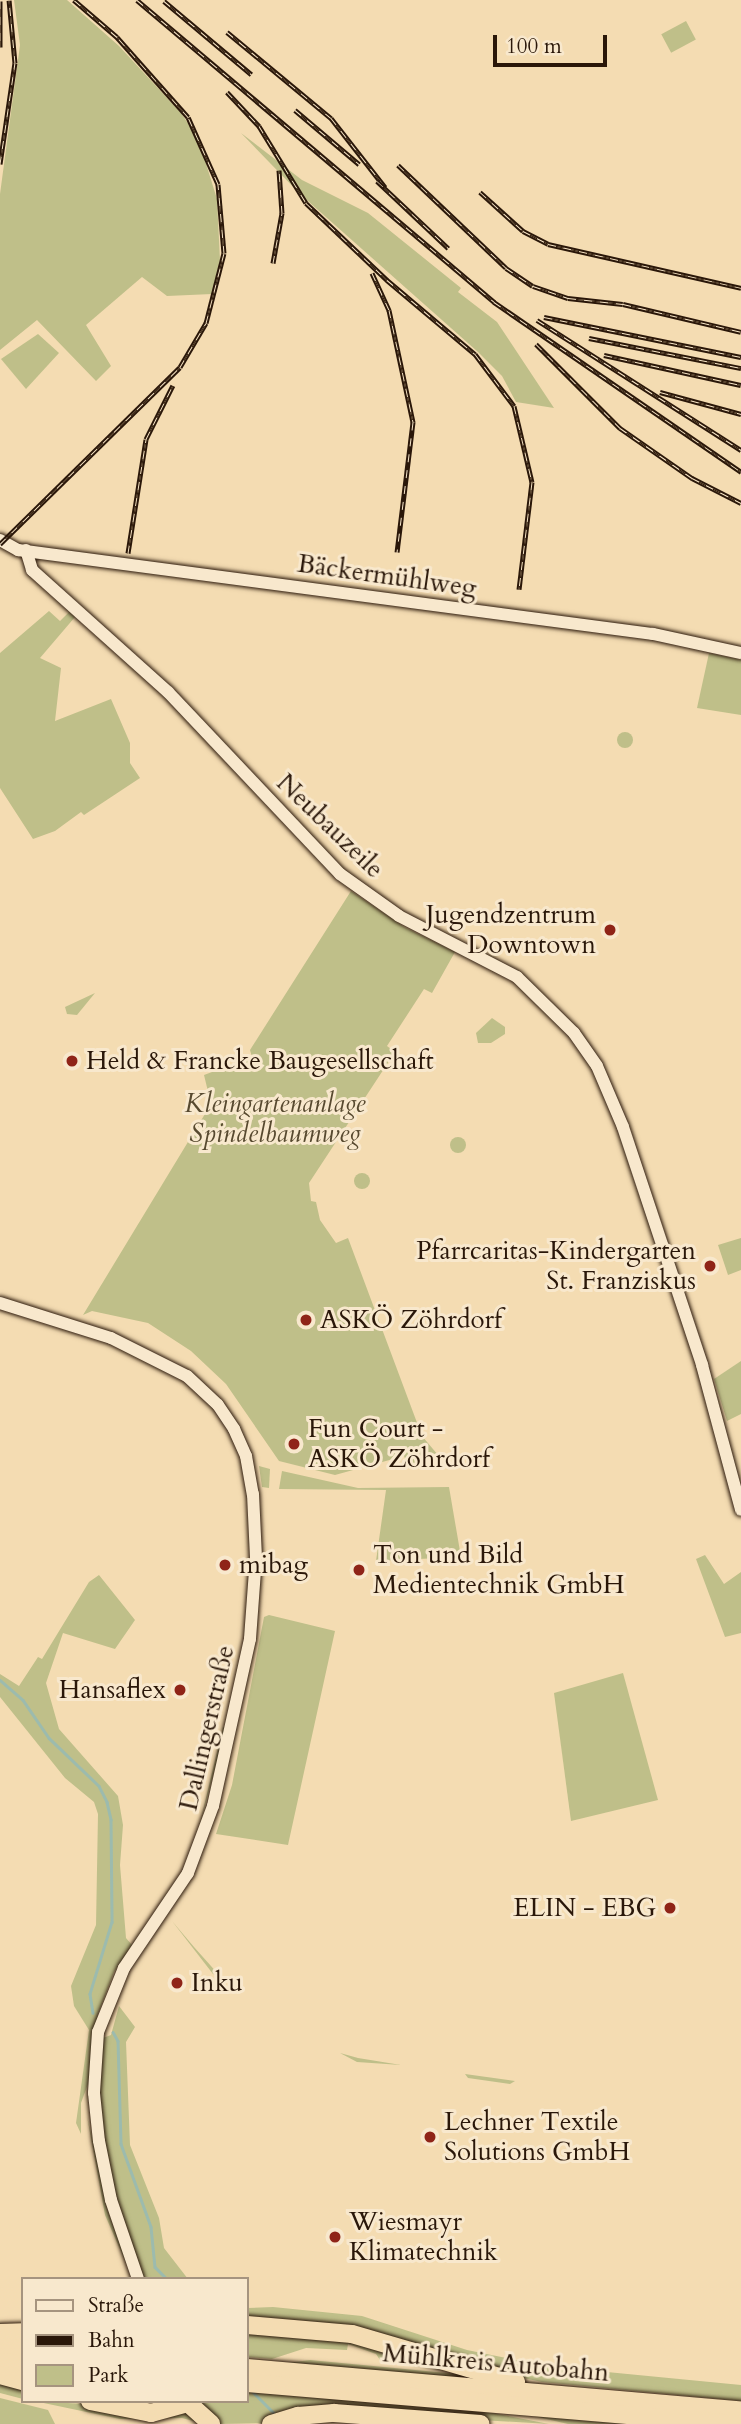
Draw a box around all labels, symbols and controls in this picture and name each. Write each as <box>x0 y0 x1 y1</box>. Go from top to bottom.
scale bar <box>496 21 610 65</box>
text: 100 m <box>506 32 562 61</box>
street label: Bäckermühlweg <box>295 548 479 604</box>
street label: Neubauzeile <box>270 767 390 885</box>
place label: Jugendzentrum Downtown <box>426 899 596 960</box>
marker: Jugendzentrum Downtown <box>602 922 618 938</box>
place label: Held & Francke Baugesellschaft <box>86 1045 434 1077</box>
marker: Held & Francke Baugesellschaft <box>64 1053 80 1069</box>
park label: Kleingartenanlage Spindelbaumweg <box>184 1088 366 1150</box>
place label: Pfarrcaritas-Kindergarten St. Franziskus <box>416 1235 696 1296</box>
marker: Pfarrcaritas-Kindergarten St. Franziskus <box>702 1258 718 1274</box>
place label: ASKÖ Zöhrdorf <box>320 1304 502 1336</box>
marker: ASKÖ Zöhrdorf <box>298 1312 314 1328</box>
place label: Fun Court - ASKÖ Zöhrdorf <box>308 1413 490 1474</box>
marker: Fun Court - ASKÖ Zöhrdorf <box>286 1436 302 1452</box>
place label: Ton und Bild Medientechnik GmbH <box>373 1539 624 1600</box>
place label: mibag <box>239 1549 308 1581</box>
marker: mibag <box>217 1557 233 1573</box>
marker: Ton und Bild Medientechnik GmbH <box>351 1562 367 1578</box>
street label: Dallingerstraße <box>173 1642 241 1814</box>
place label: Hansaflex <box>59 1674 166 1706</box>
marker: Hansaflex <box>172 1682 188 1698</box>
place label: ELIN - EBG <box>513 1892 656 1924</box>
marker: ELIN - EBG <box>662 1900 678 1916</box>
place label: Inku <box>191 1967 243 1999</box>
marker: Inku <box>169 1975 185 1991</box>
place label: Lechner Textile Solutions GmbH <box>444 2106 630 2168</box>
marker: Lechner Textile Solutions GmbH <box>422 2129 438 2145</box>
place label: Wiesmayr Klimatechnik <box>349 2206 498 2268</box>
marker: Wiesmayr Klimatechnik <box>327 2229 343 2245</box>
legend <box>21 2277 248 2403</box>
text: Straße <box>88 2291 144 2320</box>
text: Bahn <box>88 2326 135 2355</box>
street label: Mühlkreis Autobahn <box>382 2338 610 2388</box>
text: Park <box>88 2361 128 2390</box>

